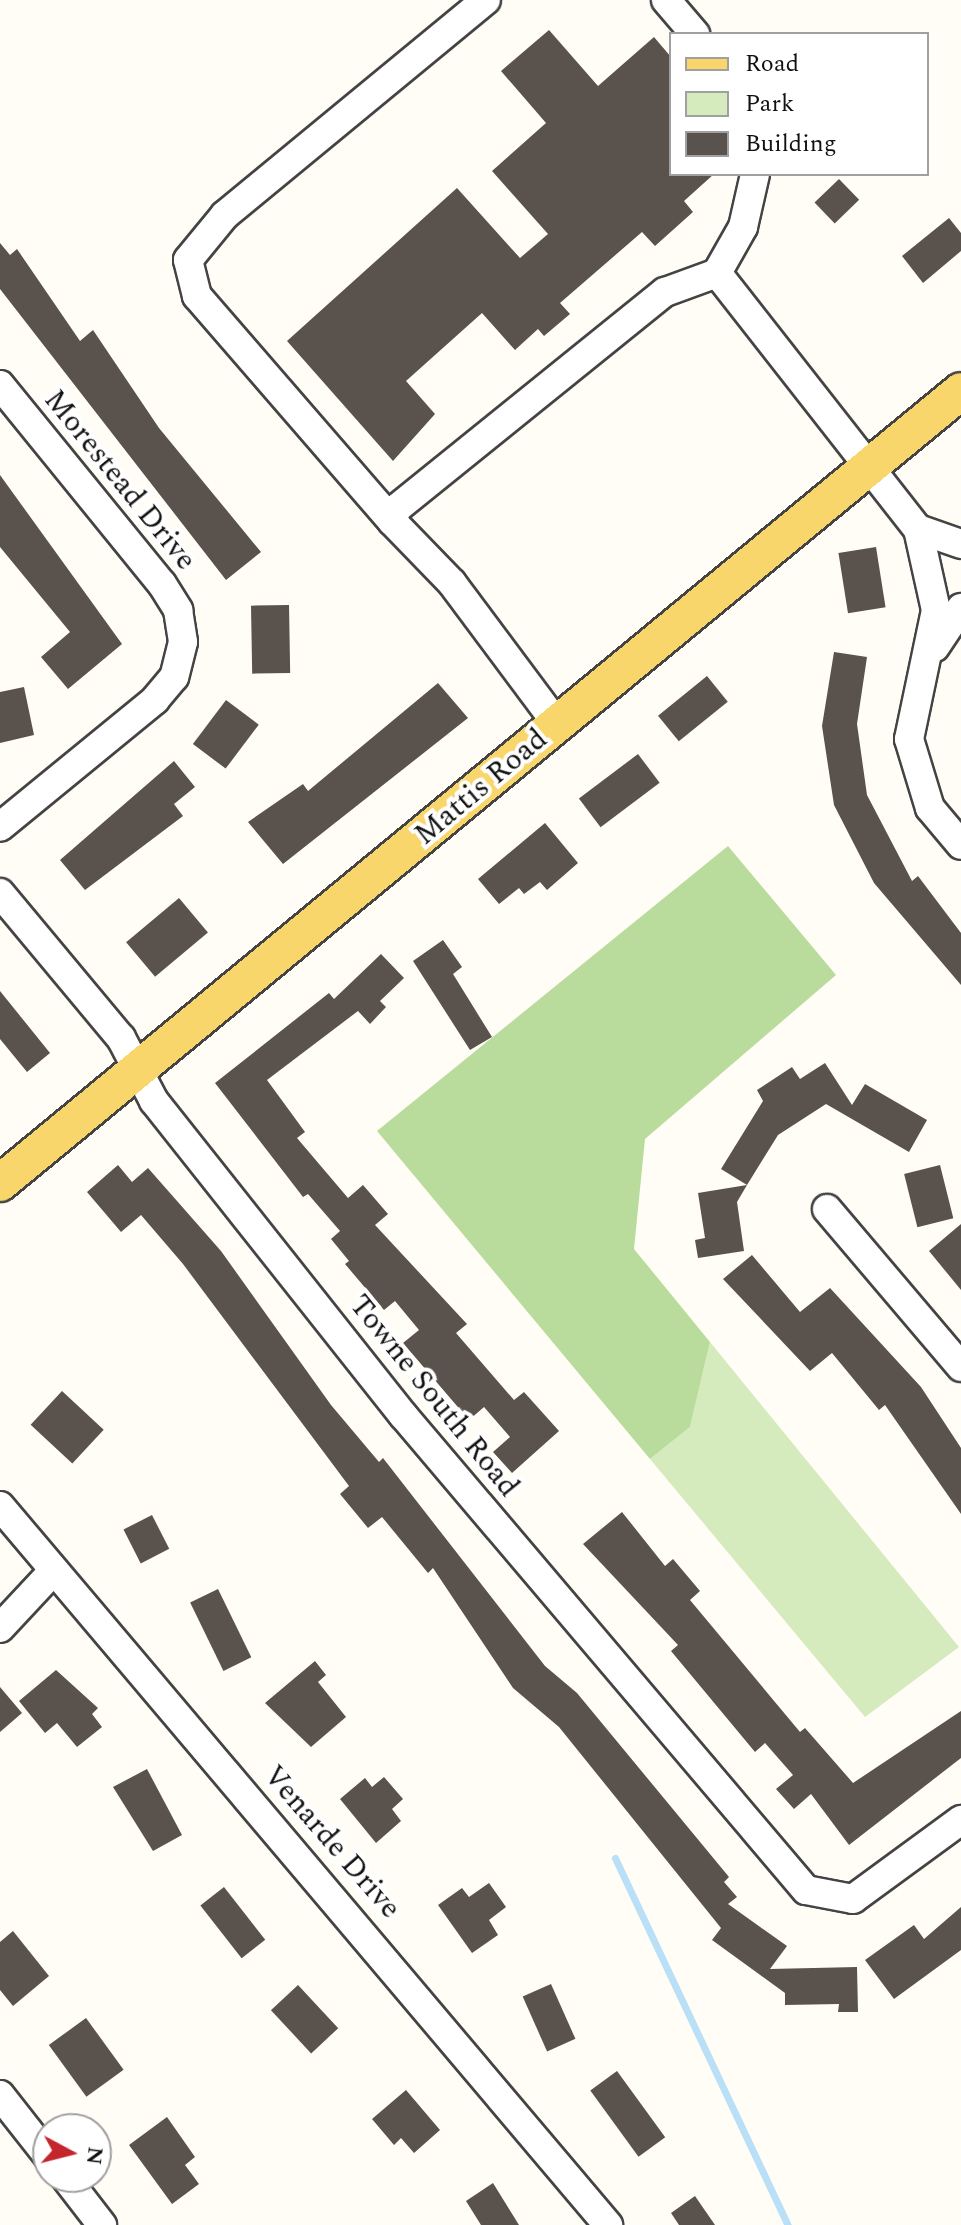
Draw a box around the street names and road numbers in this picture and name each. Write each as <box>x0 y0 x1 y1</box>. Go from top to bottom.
street label: Morestead Drive <box>36 383 204 577</box>
street label: Mattis Road <box>407 721 555 853</box>
street label: Towne South Road <box>341 1288 527 1504</box>
street label: Venarde Drive <box>256 1758 408 1926</box>

